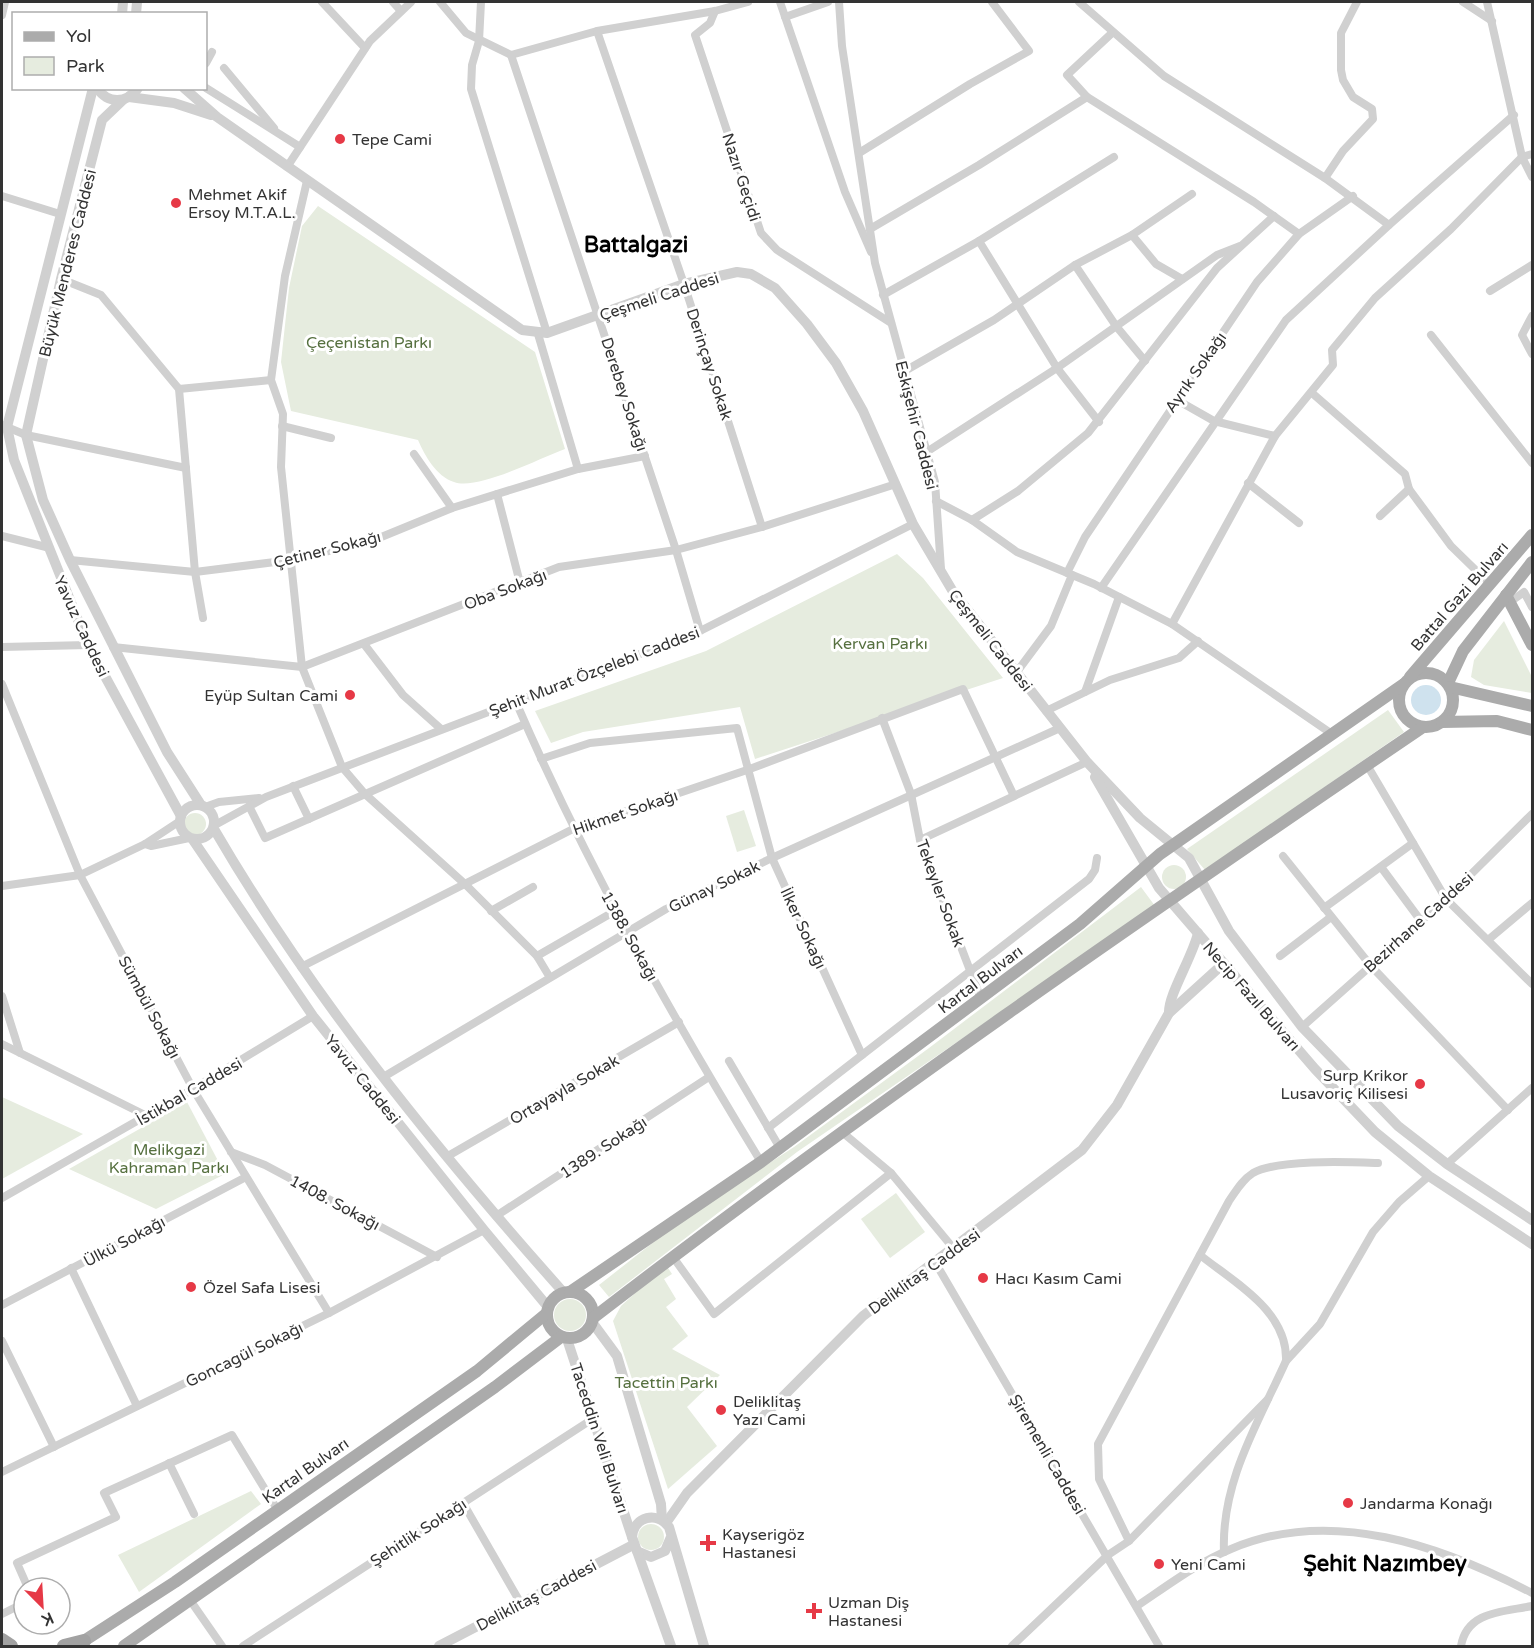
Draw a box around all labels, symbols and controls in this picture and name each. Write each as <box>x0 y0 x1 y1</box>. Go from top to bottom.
legend <box>12 12 207 90</box>
text: Yol <box>66 25 92 47</box>
text: Park <box>66 55 105 77</box>
place label: Tepe Cami <box>352 130 432 150</box>
street label: Nazır Geçidi <box>717 131 765 224</box>
marker: Tepe Cami <box>333 132 347 146</box>
street label: Büyük Menderes Caddesi <box>35 167 101 359</box>
place label: Mehmet Akif Ersoy M.T.A.L. <box>188 185 296 223</box>
marker: Mehmet Akif Ersoy M.T.A.L. <box>169 196 183 210</box>
district label: Battalgazi <box>584 232 688 258</box>
street label: Çeşmeli Caddesi <box>597 268 722 326</box>
street label: Derinçay Sokak <box>682 306 737 423</box>
street label: Ayrık Sokağı <box>1161 328 1231 417</box>
park label: Çeçenistan Parkı <box>306 333 432 353</box>
street label: Derebey Sokağı <box>596 335 652 454</box>
street label: Eskişehir Caddesi <box>890 359 942 492</box>
street label: Çetiner Sokağı <box>271 527 383 573</box>
street label: Battal Gazi Bulvarı <box>1407 538 1513 656</box>
street label: Oba Sokağı <box>461 565 550 615</box>
street label: Yavuz Caddesi <box>49 573 113 680</box>
street label: Çeşmeli Caddesi <box>944 585 1036 696</box>
street label: Şehit Murat Özçelebi Caddesi <box>486 622 702 721</box>
park label: Kervan Parkı <box>832 634 928 654</box>
place label: Eyüp Sultan Cami <box>204 686 338 706</box>
marker: Eyüp Sultan Cami <box>343 688 357 702</box>
street label: Hikmet Sokağı <box>570 786 681 840</box>
street label: Tekeyler Sokak <box>911 837 969 950</box>
street label: Günay Sokak <box>666 856 764 918</box>
street label: Bezirhane Caddesi <box>1360 868 1478 977</box>
street label: İlker Sokağı <box>776 885 831 972</box>
street label: 1388. Sokağı <box>596 888 662 985</box>
street label: Necip Fazıl Bulvarı <box>1198 938 1304 1055</box>
street label: Kartal Bulvarı <box>934 941 1027 1018</box>
street label: Sümbül Sokağı <box>114 953 185 1062</box>
street label: Yavuz Caddesi <box>320 1031 404 1128</box>
street label: Ortayayla Sokak <box>506 1050 623 1129</box>
street label: İstikbal Caddesi <box>133 1053 246 1130</box>
place label: Surp Krikor Lusavoriç Kilisesi <box>1281 1066 1409 1104</box>
marker: Surp Krikor Lusavoriç Kilisesi <box>1413 1077 1427 1091</box>
street label: 1389. Sokağı <box>556 1112 651 1183</box>
park label: Melikgazi Kahraman Parkı <box>109 1140 229 1178</box>
street label: 1408. Sokağı <box>286 1171 383 1235</box>
street label: Ülkü Sokağı <box>80 1212 169 1272</box>
street label: Deliklitaş Caddesi <box>865 1225 984 1319</box>
place label: Hacı Kasım Cami <box>995 1269 1122 1289</box>
marker: Hacı Kasım Cami <box>976 1271 990 1285</box>
place label: Özel Safa Lisesi <box>203 1278 320 1298</box>
marker: Özel Safa Lisesi <box>184 1280 198 1294</box>
street label: Goncagül Sokağı <box>182 1318 306 1392</box>
street label: Taceddin Veli Bulvarı <box>565 1361 633 1516</box>
park label: Tacettin Parkı <box>614 1373 718 1393</box>
street label: Şiremenli Caddesi <box>1005 1391 1090 1518</box>
place label: Deliklitaş Yazı Cami <box>733 1392 806 1430</box>
marker: Deliklitaş Yazı Cami <box>714 1403 728 1417</box>
street label: Kartal Bulvarı <box>258 1434 353 1508</box>
street label: Şehitlik Sokağı <box>367 1494 470 1571</box>
place label: Jandarma Konağı <box>1360 1494 1493 1514</box>
marker: Jandarma Konağı <box>1341 1496 1355 1510</box>
place label: Kayserigöz Hastanesi <box>722 1525 805 1563</box>
marker: Kayserigöz Hastanesi <box>699 1534 717 1552</box>
district label: Şehit Nazımbey <box>1303 1551 1467 1577</box>
place label: Yeni Cami <box>1171 1555 1246 1575</box>
street label: Deliklitaş Caddesi <box>473 1556 600 1636</box>
marker: Yeni Cami <box>1152 1557 1166 1571</box>
north arrow <box>12 1576 72 1636</box>
place label: Uzman Diş Hastanesi <box>828 1593 909 1631</box>
marker: Uzman Diş Hastanesi <box>805 1602 823 1620</box>
text: K <box>38 1607 57 1630</box>

